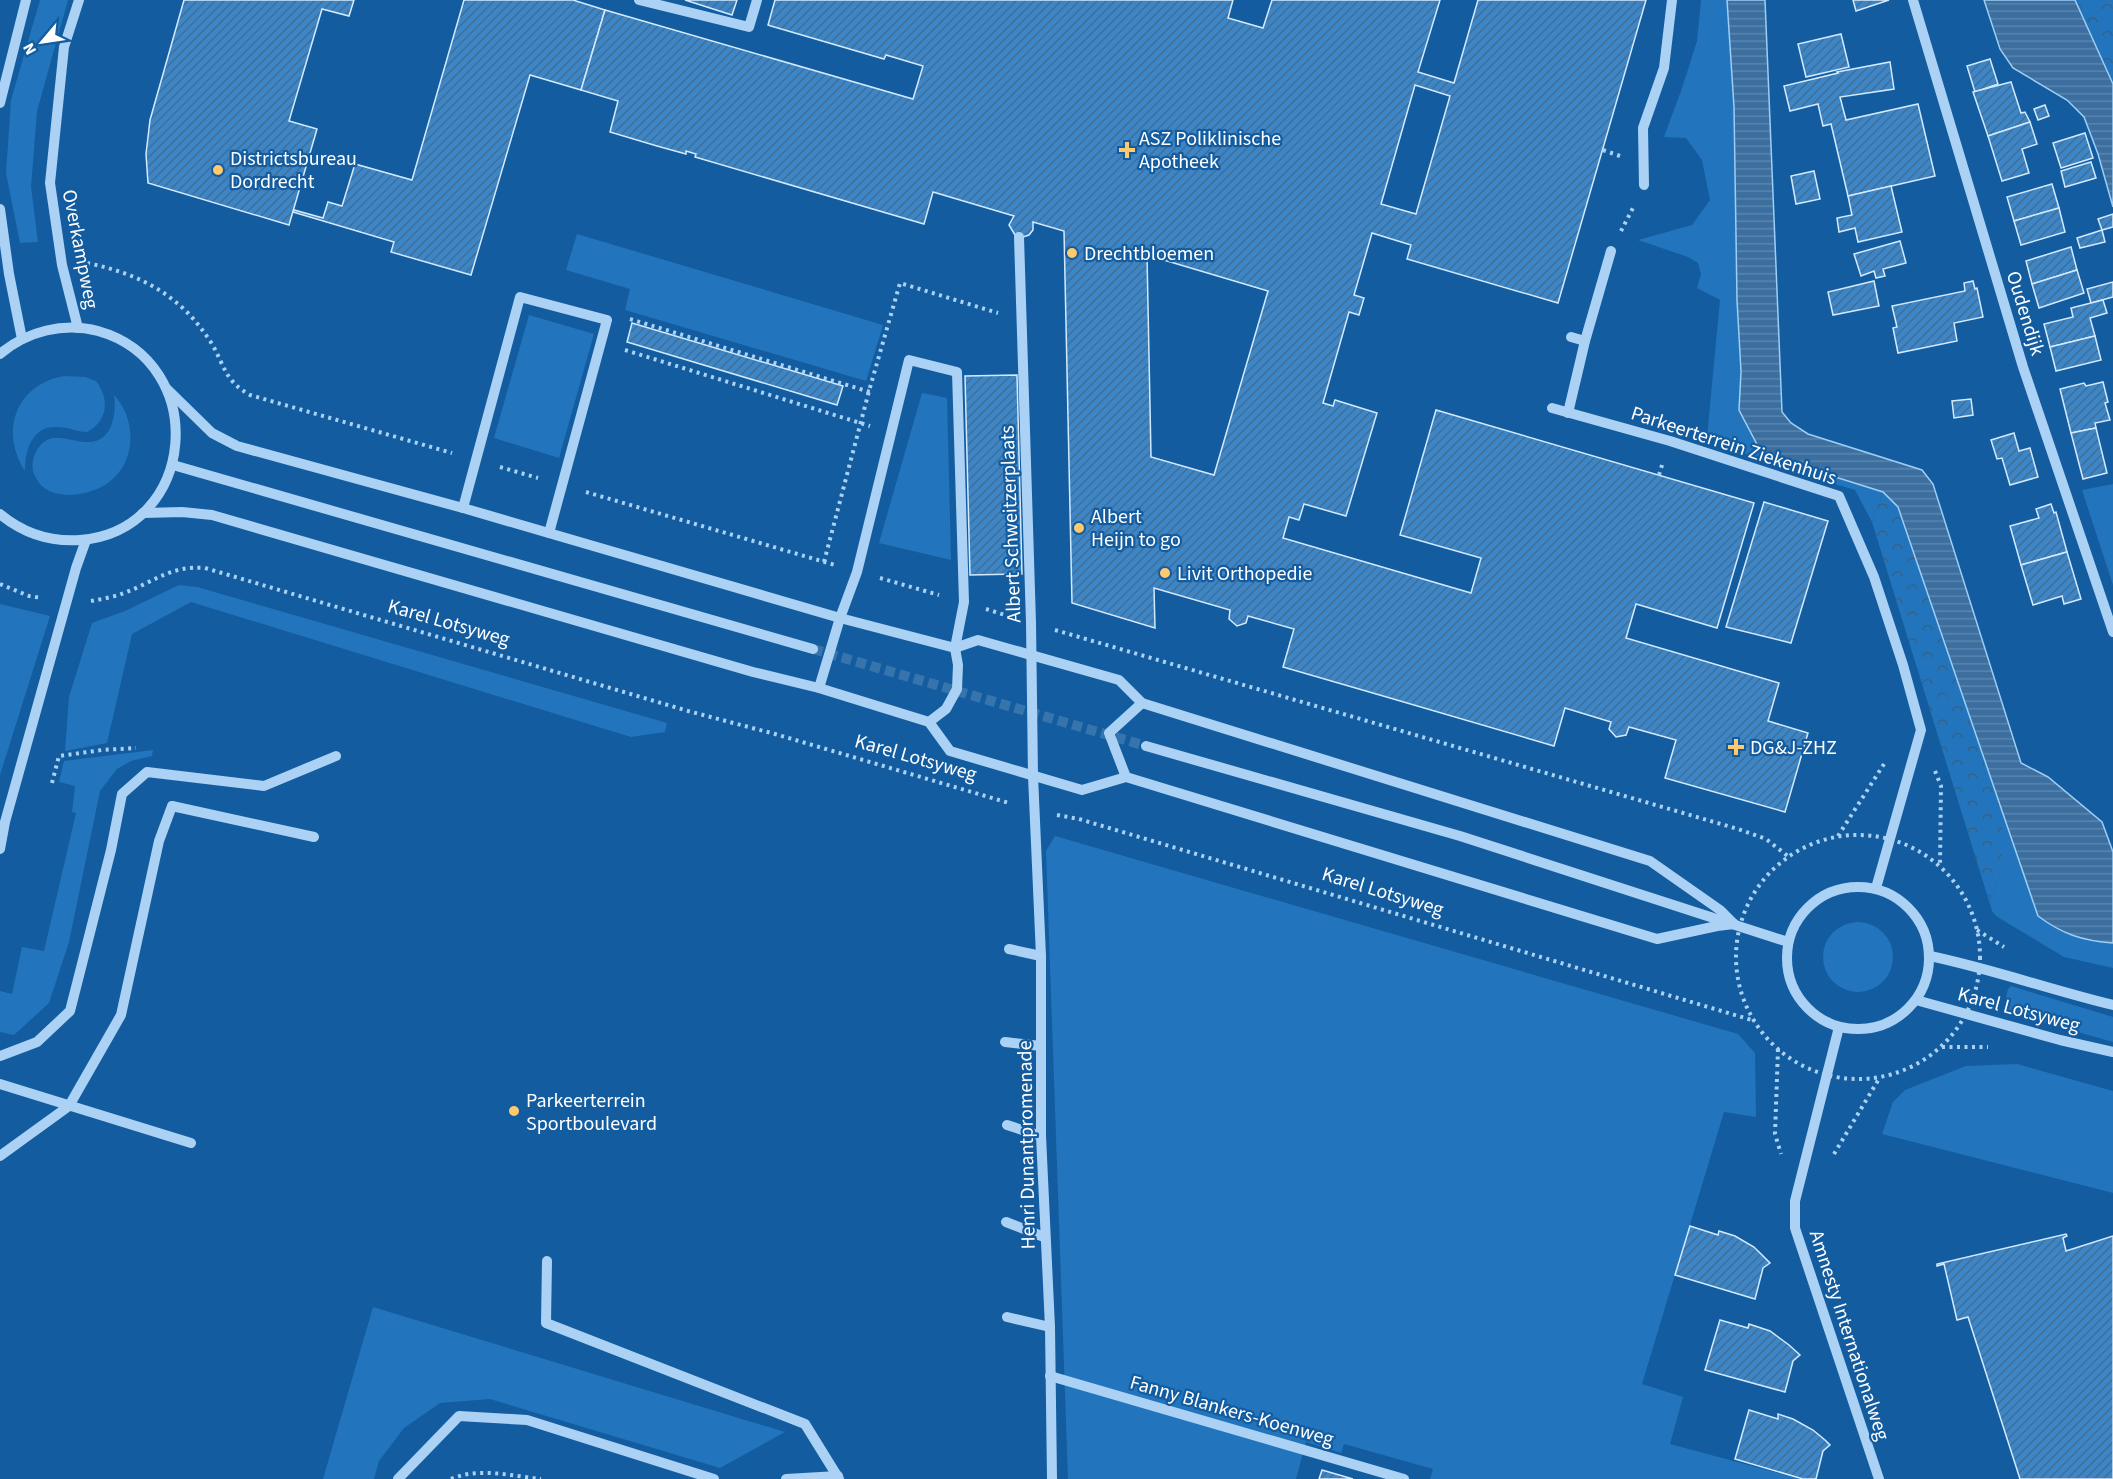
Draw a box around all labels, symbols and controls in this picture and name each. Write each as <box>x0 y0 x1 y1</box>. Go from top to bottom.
north arrow <box>12 12 72 72</box>
text: N <box>18 39 42 59</box>
place label: ASZ Poliklinische Apotheek <box>1139 125 1281 176</box>
marker: ASZ Poliklinische Apotheek <box>1120 143 1134 157</box>
place label: Districtsbureau Dordrecht <box>230 145 357 196</box>
marker: Districtsbureau Dordrecht <box>211 163 225 177</box>
street label: Overkampweg <box>55 187 105 311</box>
place label: Drechtbloemen <box>1084 240 1214 268</box>
marker: Drechtbloemen <box>1065 246 1079 260</box>
street label: Oudendijk <box>1999 268 2051 359</box>
street label: Parkeerterrein Ziekenhuis <box>1627 399 1840 492</box>
street label: Albert Schweitzerplaats <box>994 425 1028 623</box>
place label: Albert Heijn to go <box>1091 503 1181 554</box>
marker: Albert Heijn to go <box>1072 521 1086 535</box>
place label: Livit Orthopedie <box>1177 560 1312 588</box>
marker: Livit Orthopedie <box>1158 566 1172 580</box>
street label: Karel Lotsyweg <box>384 592 513 654</box>
street label: Karel Lotsyweg <box>851 727 980 789</box>
place label: DG&J-ZHZ <box>1750 734 1837 762</box>
marker: DG&J-ZHZ <box>1727 738 1745 756</box>
street label: Karel Lotsyweg <box>1318 860 1447 924</box>
street label: Karel Lotsyweg <box>1954 980 2083 1040</box>
street label: Henri Dunantpromenade <box>1011 1040 1043 1250</box>
place label: Parkeerterrein Sportboulevard <box>526 1087 657 1138</box>
marker: Parkeerterrein Sportboulevard <box>507 1104 521 1118</box>
street label: Amnesty Internationalweg <box>1802 1227 1896 1444</box>
street label: Fanny Blankers-Koenweg <box>1127 1368 1337 1453</box>

